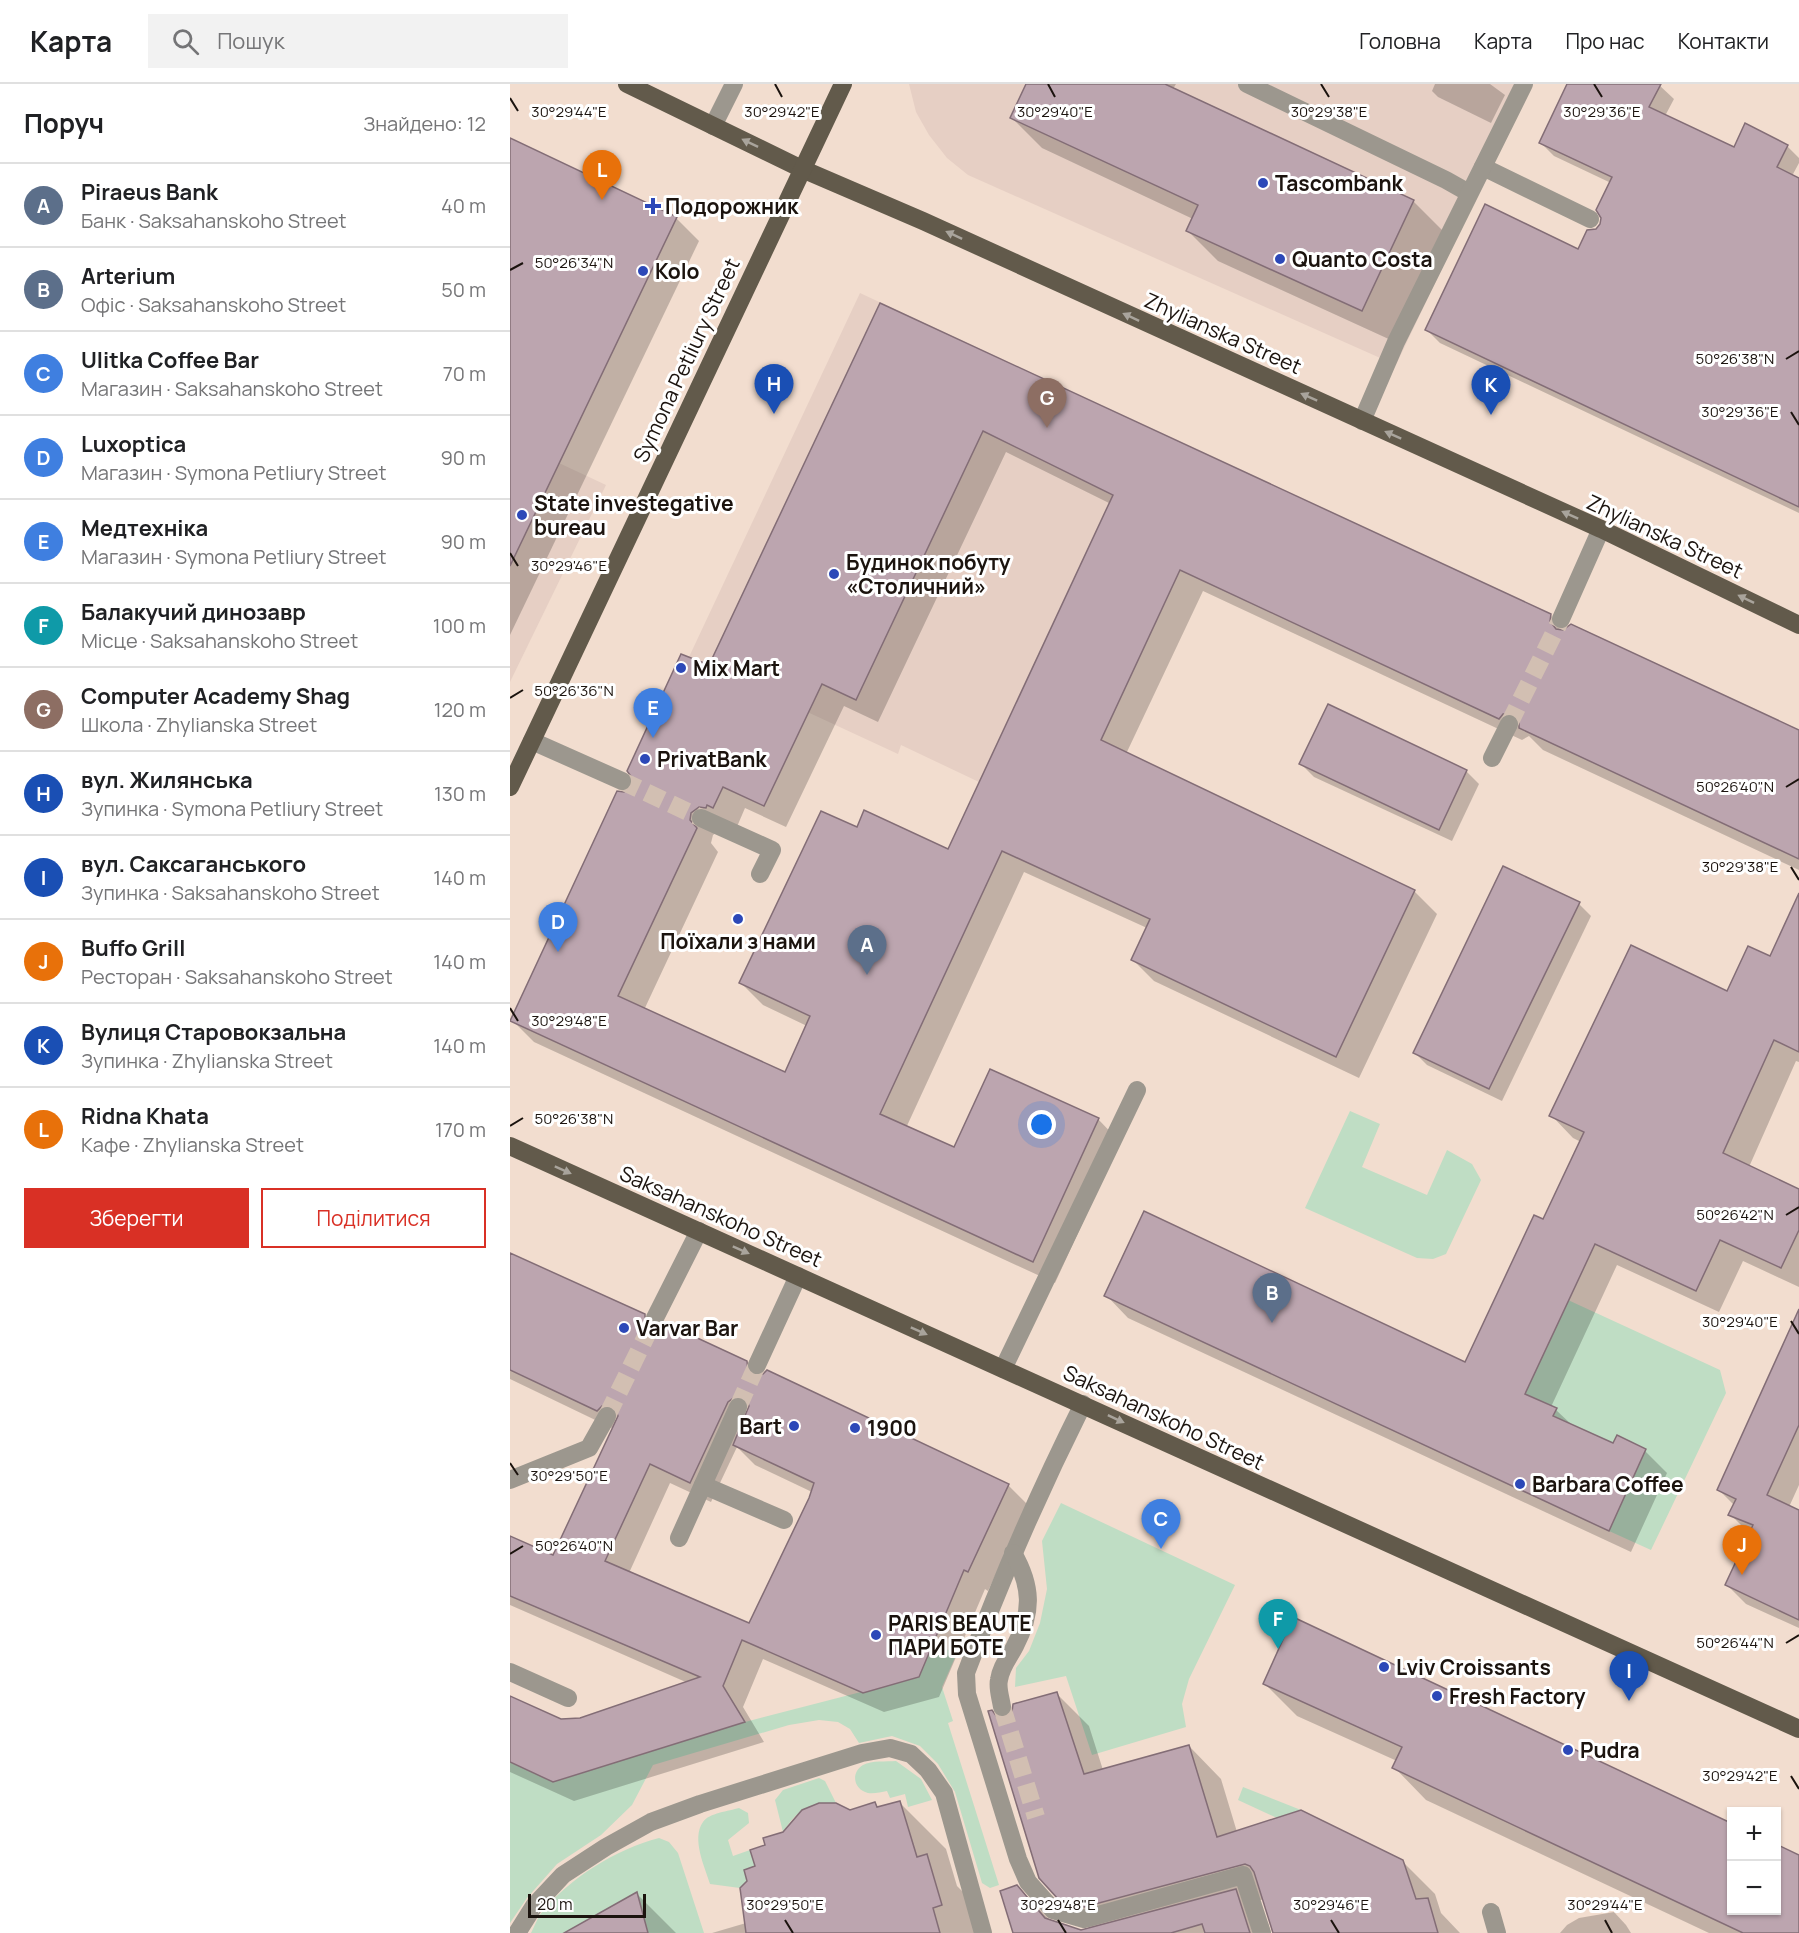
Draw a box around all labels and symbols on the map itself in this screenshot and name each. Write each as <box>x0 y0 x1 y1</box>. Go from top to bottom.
text: 30°29'44"E <box>531 101 607 122</box>
text: 30°29'42"E <box>744 101 820 122</box>
text: 30°29'40"E <box>1017 101 1093 122</box>
text: 30°29'38"E <box>1291 101 1367 122</box>
text: 30°29'36"E <box>1563 101 1641 122</box>
one-way arrow <box>741 139 758 148</box>
pin: L <box>582 150 622 200</box>
place label: Tascombank <box>1275 169 1404 197</box>
marker: Tascombank <box>1256 176 1270 190</box>
place label: Подорожник <box>665 192 799 220</box>
marker: Подорожник <box>646 199 660 213</box>
one-way arrow <box>944 230 962 240</box>
place label: Quanto Costa <box>1292 245 1433 273</box>
text: 50°26'34"N <box>535 252 613 273</box>
marker: Quanto Costa <box>1273 252 1287 266</box>
street label: Symona Petliury Street <box>626 253 746 467</box>
place label: Kolo <box>655 257 700 285</box>
marker: Kolo <box>636 264 650 278</box>
street label: Zhylianska Street <box>1140 286 1306 380</box>
one-way arrow <box>1122 312 1139 321</box>
text: 50°26'38"N <box>1696 348 1774 369</box>
pin: H <box>754 364 794 414</box>
pin: K <box>1472 366 1510 415</box>
pin: G <box>1028 378 1066 428</box>
one-way arrow <box>1299 392 1317 402</box>
text: 30°29'36"E <box>1701 401 1779 422</box>
one-way arrow <box>1384 430 1401 439</box>
street label: Zhylianska Street <box>1582 488 1748 584</box>
place label: State investegative bureau <box>534 489 734 541</box>
marker: State investegative bureau <box>515 508 529 522</box>
one-way arrow <box>1562 511 1579 520</box>
place label: Будинок побуту «Столичний» <box>846 548 1011 600</box>
text: 30°29'46"E <box>531 555 607 576</box>
marker: Будинок побуту «Столичний» <box>827 567 841 581</box>
one-way arrow <box>1738 595 1755 604</box>
place label: Mix Mart <box>693 654 780 682</box>
marker: Mix Mart <box>674 661 688 675</box>
text: 50°26'36"N <box>534 680 614 701</box>
pin: E <box>634 688 672 738</box>
place label: PrivatBank <box>657 745 767 773</box>
marker: PrivatBank <box>638 752 652 766</box>
text: 50°26'40"N <box>1696 776 1774 797</box>
text: 30°29'38"E <box>1702 856 1778 877</box>
pin: D <box>538 902 578 952</box>
marker: Поїхали з нами <box>731 912 745 926</box>
pin: A <box>848 926 886 975</box>
place label: Поїхали з нами <box>660 927 816 955</box>
text: 30°29'48"E <box>531 1010 607 1031</box>
text: 50°26'38"N <box>535 1108 613 1129</box>
your location <box>1027 1110 1056 1139</box>
street label: Saksahanskoho Street <box>615 1159 827 1273</box>
one-way arrow <box>555 1165 572 1174</box>
text: 50°26'42"N <box>1696 1204 1774 1225</box>
one-way arrow <box>732 1245 750 1255</box>
pin: B <box>1252 1274 1292 1323</box>
text: 30°29'40"E <box>1702 1311 1778 1332</box>
place label: Varvar Bar <box>636 1314 738 1342</box>
marker: Varvar Bar <box>617 1321 631 1335</box>
one-way arrow <box>910 1326 927 1335</box>
street label: Saksahanskoho Street <box>1059 1358 1269 1476</box>
place label: Bart <box>739 1412 782 1440</box>
place label: 1900 <box>867 1414 917 1442</box>
one-way arrow <box>1107 1414 1124 1423</box>
marker: Bart <box>787 1419 801 1433</box>
marker: 1900 <box>848 1421 862 1435</box>
text: 30°29'50"E <box>530 1465 608 1486</box>
place label: Barbara Coffee <box>1532 1470 1684 1498</box>
marker: Barbara Coffee <box>1513 1477 1527 1491</box>
pin: C <box>1142 1500 1180 1549</box>
pin: J <box>1722 1526 1762 1575</box>
text: 50°26'40"N <box>535 1535 613 1556</box>
pin: F <box>1258 1600 1298 1649</box>
place label: PARIS BEAUTE ПАРИ БОТЕ <box>888 1609 1032 1661</box>
marker: PARIS BEAUTE ПАРИ БОТЕ <box>869 1628 883 1642</box>
text: 50°26'44"N <box>1696 1632 1774 1653</box>
pin: I <box>1610 1652 1648 1701</box>
place label: Lviv Croissants <box>1396 1653 1551 1681</box>
marker: Lviv Croissants <box>1377 1660 1391 1674</box>
place label: Fresh Factory <box>1449 1682 1586 1710</box>
marker: Fresh Factory <box>1430 1689 1444 1703</box>
place label: Pudra <box>1580 1736 1640 1764</box>
marker: Pudra <box>1561 1743 1575 1757</box>
text: 30°29'42"E <box>1702 1765 1778 1786</box>
scale bar <box>528 1891 646 1918</box>
text: 30°29'50"E <box>746 1894 824 1915</box>
text: 30°29'48"E <box>1020 1894 1096 1915</box>
text: 30°29'46"E <box>1293 1894 1369 1915</box>
text: 30°29'44"E <box>1567 1894 1643 1915</box>

